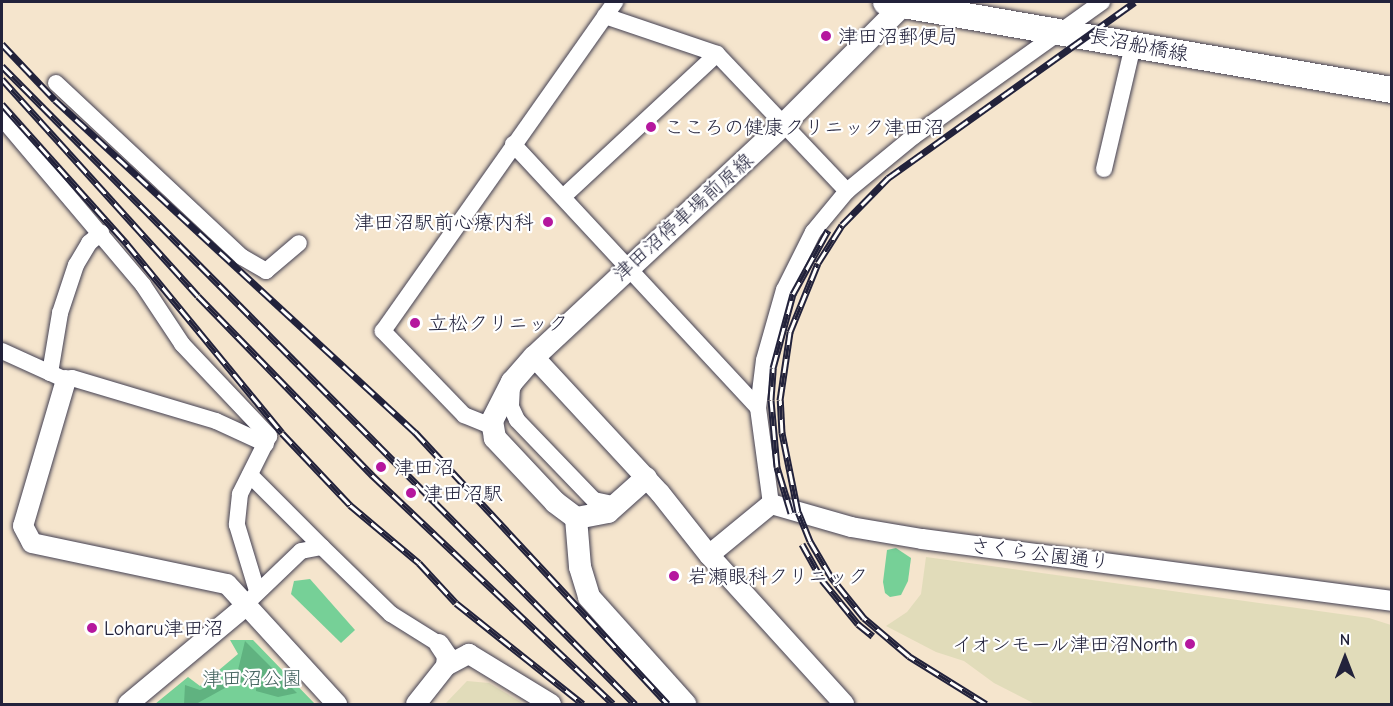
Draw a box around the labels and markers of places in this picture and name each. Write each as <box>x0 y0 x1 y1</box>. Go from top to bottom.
place label: 津田沼郵便局 <box>838 24 958 48</box>
marker: 津田沼郵便局 <box>819 29 833 43</box>
place label: こころの健康クリニック津田沼 <box>664 115 944 139</box>
marker: こころの健康クリニック津田沼 <box>642 118 660 136</box>
place label: 津田沼駅前心療内科 <box>354 210 534 234</box>
marker: 津田沼駅前心療内科 <box>539 213 557 231</box>
place label: 立松クリニック <box>428 311 568 335</box>
marker: 立松クリニック <box>406 314 424 332</box>
place label: 津田沼 <box>394 455 454 479</box>
marker: 津田沼 <box>372 458 390 476</box>
place label: 津田沼駅 <box>423 481 503 505</box>
marker: 津田沼駅 <box>404 486 418 500</box>
place label: 岩瀬眼科クリニック <box>688 564 868 588</box>
marker: 岩瀬眼科クリニック <box>665 567 683 585</box>
place label: Loharu津田沼 <box>104 616 223 640</box>
marker: Loharu津田沼 <box>85 621 99 635</box>
place label: イオンモール津田沼North <box>950 632 1178 656</box>
marker: イオンモール津田沼North <box>1183 637 1197 651</box>

